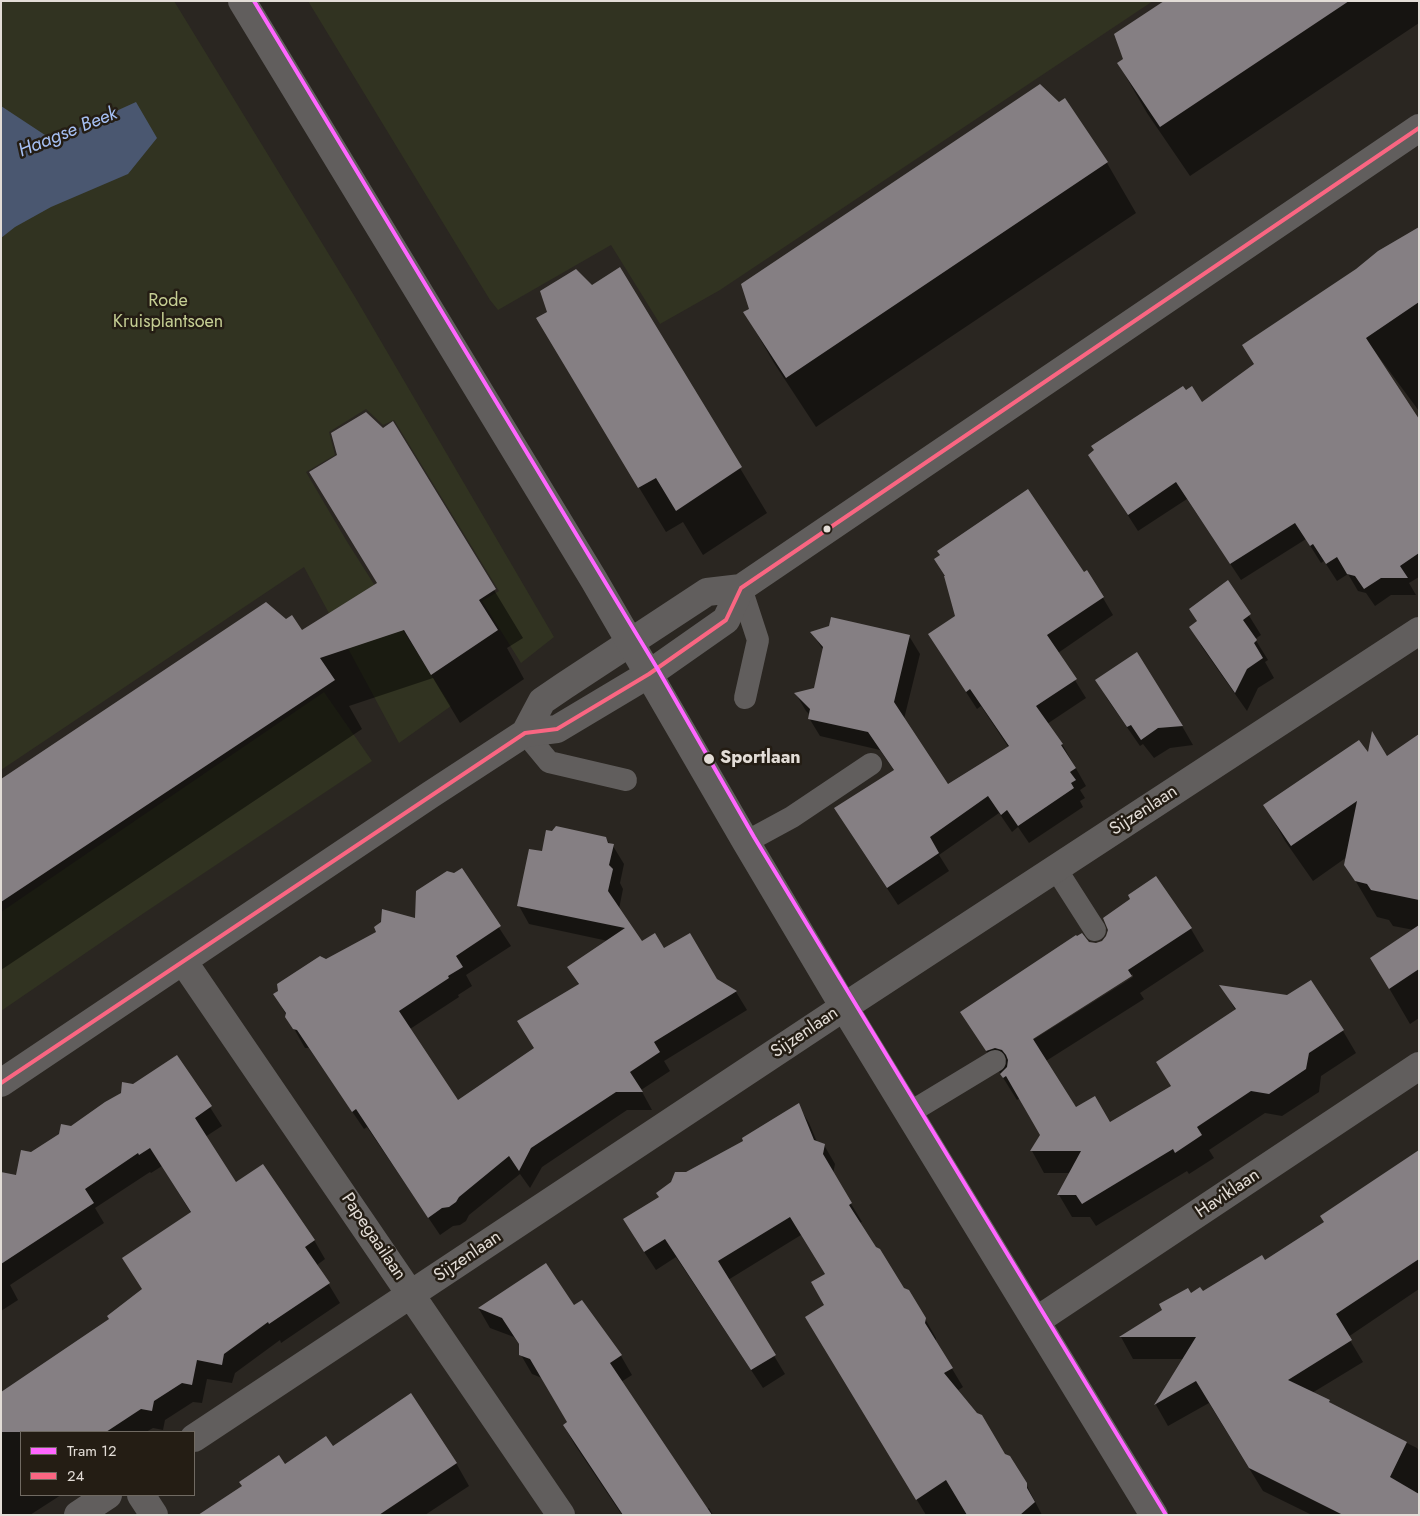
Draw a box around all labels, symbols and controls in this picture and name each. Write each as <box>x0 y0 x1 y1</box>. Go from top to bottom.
water label: Haagse Beek <box>15 103 121 163</box>
park label: Rode Kruisplantsoen <box>113 291 223 334</box>
unlabelled marker <box>822 524 832 534</box>
place label: Sportlaan <box>720 748 801 770</box>
marker: Sportlaan <box>702 752 716 766</box>
street label: Sijzenlaan <box>1106 781 1182 841</box>
street label: Sijzenlaan <box>767 1003 843 1063</box>
street label: Haviklaan <box>1192 1165 1264 1223</box>
street label: Papegaailaan <box>336 1189 410 1285</box>
street label: Sijzenlaan <box>430 1227 506 1287</box>
legend <box>20 1431 195 1496</box>
text: Tram 12 <box>67 1440 117 1462</box>
text: 24 <box>67 1465 84 1487</box>

